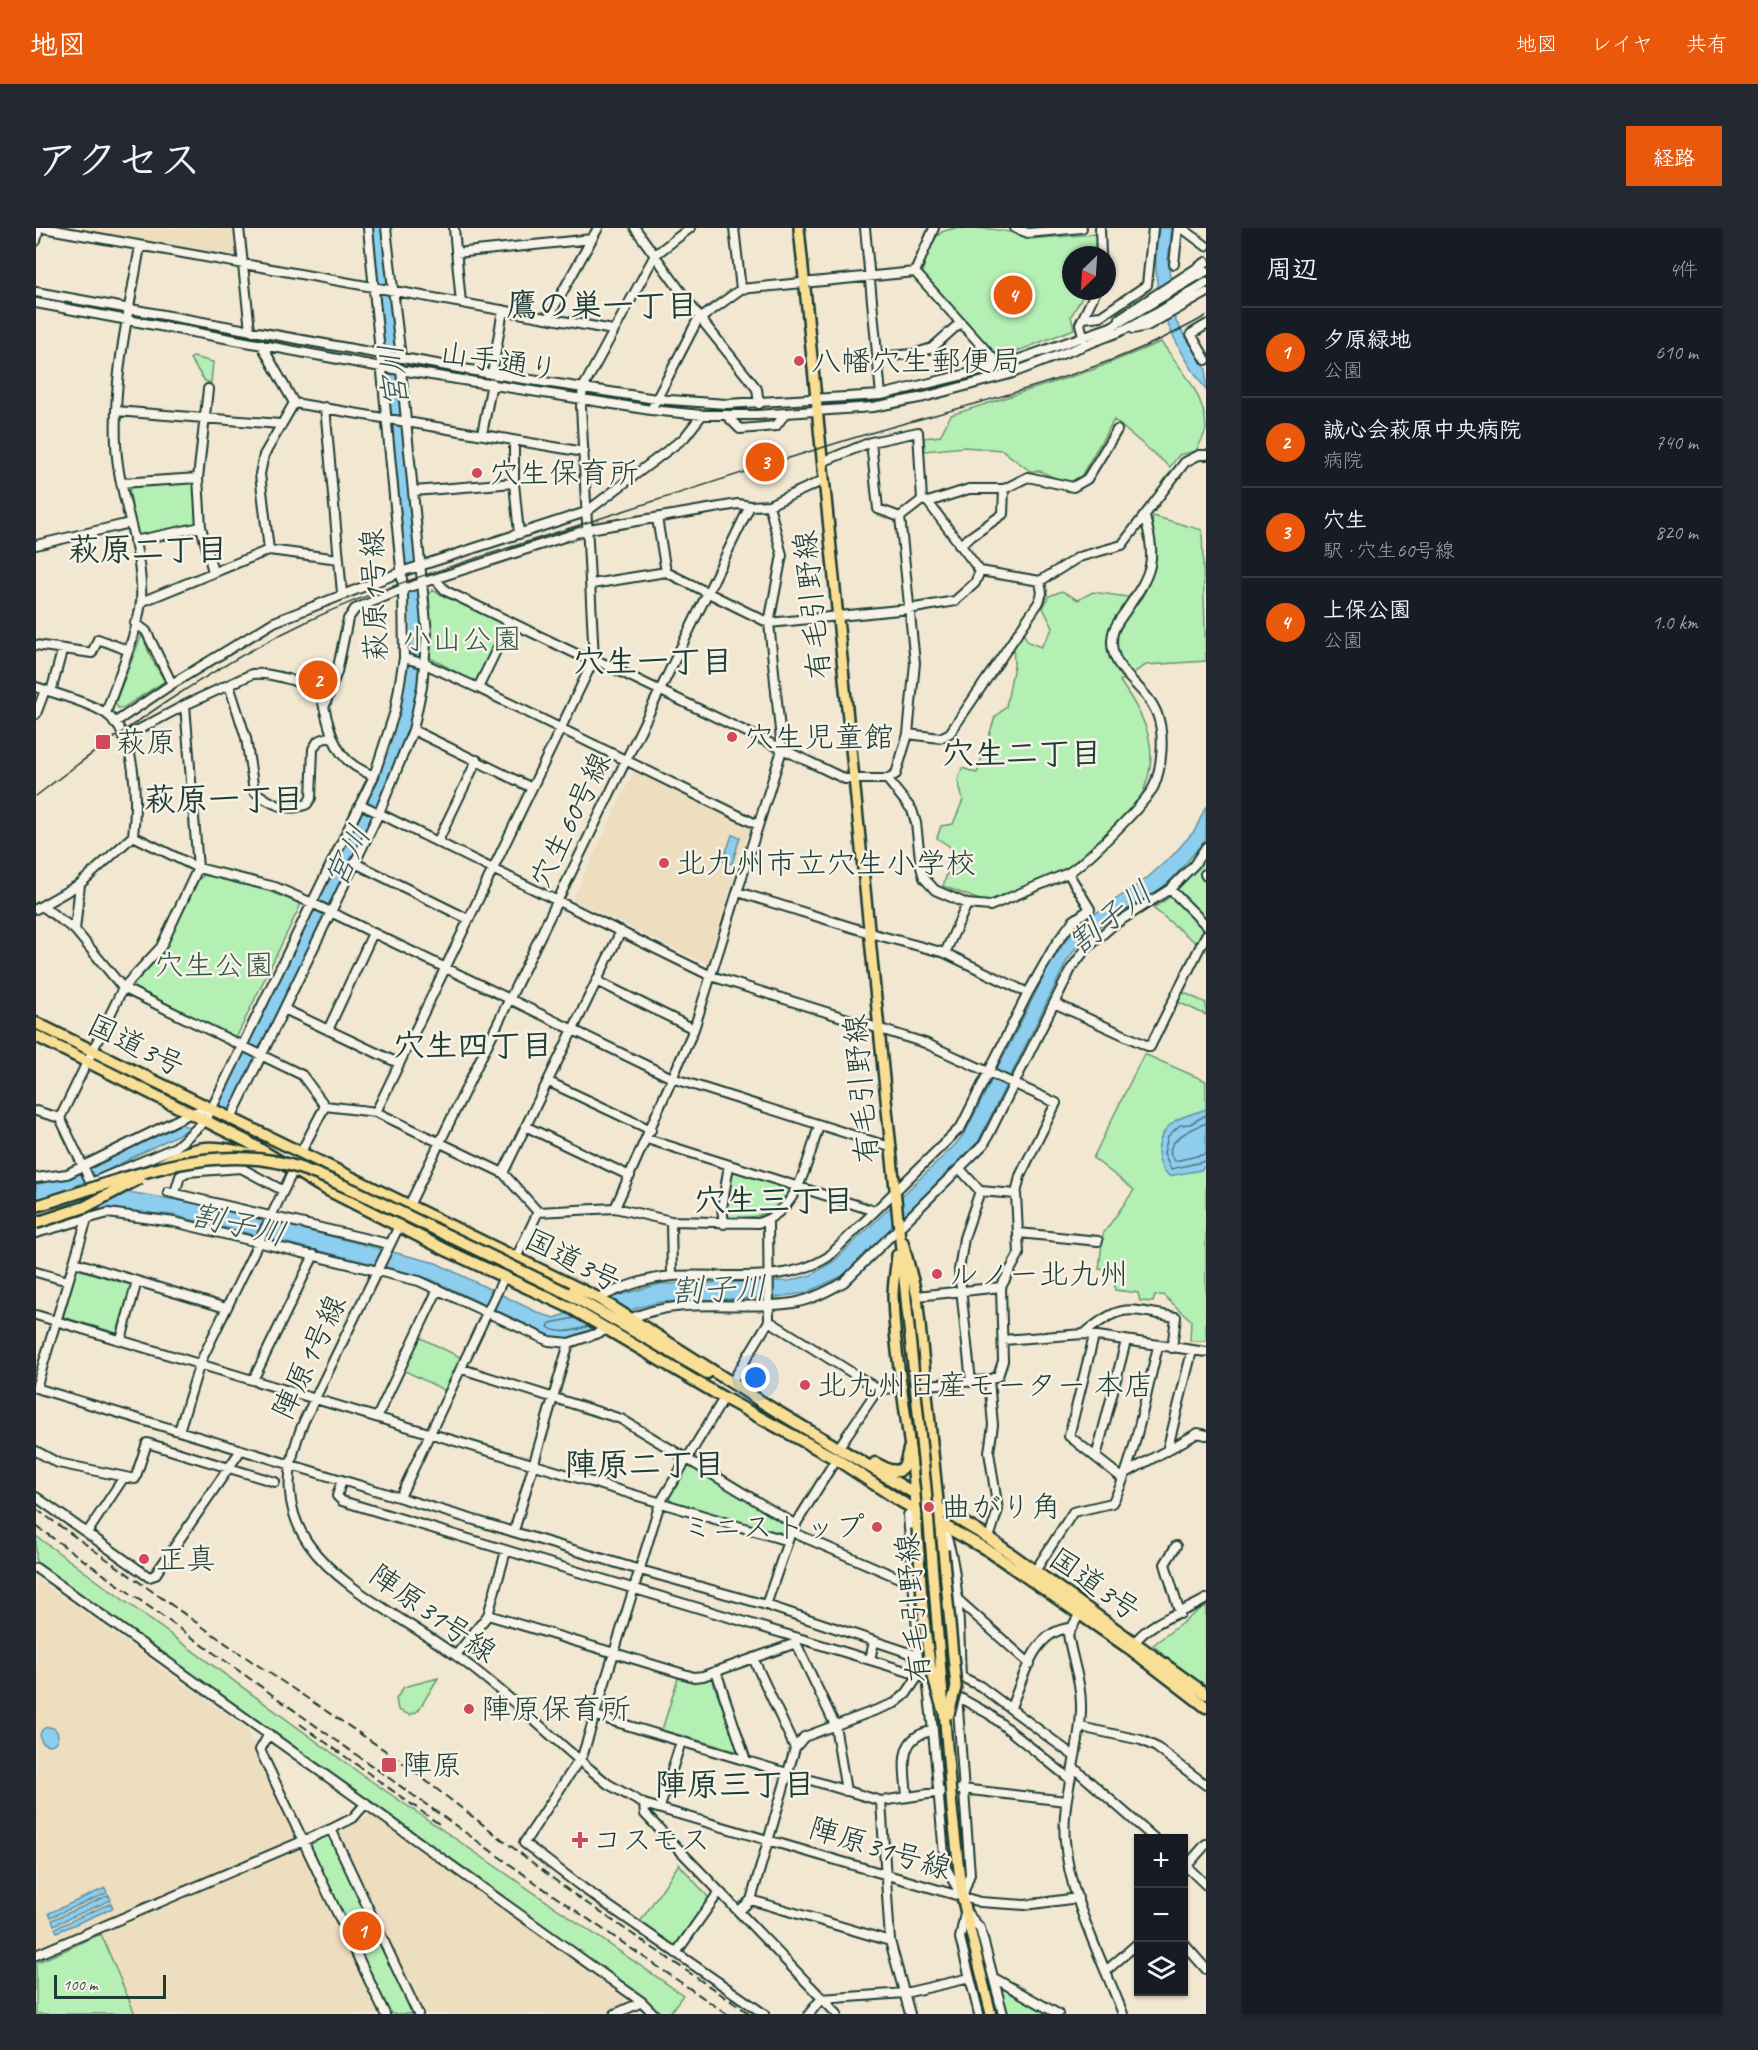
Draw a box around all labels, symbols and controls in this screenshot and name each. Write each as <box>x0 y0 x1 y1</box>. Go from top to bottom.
text: 地図 <box>30 27 86 62</box>
text: 地図 <box>1516 31 1558 57</box>
text: レイヤ <box>1591 31 1653 57</box>
text: 共有 <box>1686 31 1728 57</box>
button: 経路 <box>1626 126 1722 186</box>
text: アクセス <box>36 134 201 187</box>
north arrow <box>1062 246 1116 300</box>
text: 周辺 <box>1266 253 1318 286</box>
text: 4件 <box>1669 257 1698 282</box>
pin: 4 <box>994 272 1032 318</box>
district label: 鷹の巣一丁目 <box>506 285 698 326</box>
text: 夕原緑地 <box>1323 326 1411 354</box>
street label: 山手通り <box>437 333 561 389</box>
text: 1 <box>1281 340 1290 365</box>
text: 610 m <box>1655 340 1698 365</box>
water label: 宮川 <box>370 342 417 410</box>
place label: 八幡穴生郵便局 <box>811 342 1021 380</box>
marker: 八幡穴生郵便局 <box>792 354 806 368</box>
text: 公園 <box>1323 358 1363 383</box>
text: 誠心会萩原中央病院 <box>1323 416 1521 444</box>
text: 2 <box>1281 430 1290 455</box>
text: 740 m <box>1655 430 1698 455</box>
pin: 3 <box>746 440 784 484</box>
text: 病院 <box>1323 448 1363 473</box>
place label: 穴生保育所 <box>489 454 639 492</box>
marker: 穴生保育所 <box>470 466 484 480</box>
text: 穴生 <box>1323 506 1367 534</box>
text: 3 <box>1281 520 1290 545</box>
text: 820 m <box>1655 520 1698 545</box>
street label: 萩原1号線 <box>353 528 395 662</box>
street label: 有毛引野線 <box>785 528 839 682</box>
district label: 萩原二丁目 <box>68 529 228 570</box>
text: 駅 · 穴生60号線 <box>1323 538 1454 563</box>
text: 上保公園 <box>1323 596 1411 624</box>
text: 4 <box>1281 610 1290 635</box>
text: 1.0 km <box>1652 610 1698 635</box>
park label: 小山公園 <box>402 620 522 658</box>
text: 公園 <box>1323 628 1363 653</box>
district label: 穴生一丁目 <box>573 641 733 682</box>
pin: 2 <box>298 658 338 702</box>
place label: 穴生児童館 <box>744 718 894 756</box>
place label: 萩原 <box>116 723 176 761</box>
marker: 穴生児童館 <box>725 730 739 744</box>
marker: 萩原 <box>94 733 112 751</box>
district label: 穴生二丁目 <box>942 733 1102 774</box>
street label: 穴生60号線 <box>521 746 619 894</box>
district label: 萩原一丁目 <box>144 779 304 820</box>
water label: 宮川 <box>315 818 380 894</box>
place label: 北九州市立穴生小学校 <box>676 844 976 882</box>
marker: 北九州市立穴生小学校 <box>657 856 671 870</box>
water label: 割子川 <box>1060 872 1161 963</box>
park label: 穴生公園 <box>154 946 274 984</box>
street label: 国道3号 <box>81 1005 191 1085</box>
street label: 有毛引野線 <box>836 1013 886 1165</box>
district label: 穴生四丁目 <box>393 1025 553 1066</box>
district label: 穴生三丁目 <box>694 1180 854 1221</box>
water label: 割子川 <box>187 1194 290 1255</box>
street label: 国道3号 <box>518 1220 628 1300</box>
place label: ルノー北九州 <box>949 1255 1129 1293</box>
water label: 割子川 <box>670 1267 768 1312</box>
marker: ルノー北九州 <box>930 1267 944 1281</box>
street label: 陣原1号線 <box>264 1288 354 1426</box>
your location <box>741 1363 770 1392</box>
place label: 北九州日産モーター 本店 <box>817 1366 1154 1404</box>
marker: 北九州日産モーター 本店 <box>798 1378 812 1392</box>
district label: 陣原二丁目 <box>565 1444 725 1485</box>
place label: 曲がり角 <box>941 1488 1061 1526</box>
marker: 曲がり角 <box>922 1500 936 1514</box>
place label: ミニストップ <box>682 1508 865 1546</box>
marker: ミニストップ <box>870 1520 884 1534</box>
street label: 有毛引野線 <box>888 1532 938 1684</box>
street label: 国道3号 <box>1042 1539 1148 1629</box>
place label: 正真 <box>156 1540 216 1578</box>
marker: 正真 <box>137 1552 151 1566</box>
street label: 陣原31号線 <box>362 1555 504 1671</box>
place label: 陣原保育所 <box>481 1690 631 1728</box>
marker: 陣原保育所 <box>462 1702 476 1716</box>
place label: 陣原 <box>402 1746 462 1784</box>
marker: 陣原 <box>380 1756 398 1774</box>
district label: 陣原三丁目 <box>655 1764 815 1805</box>
street label: 陣原31号線 <box>804 1808 956 1888</box>
place label: コスモス <box>592 1821 710 1859</box>
marker: コスモス <box>573 1833 587 1847</box>
map controls <box>1134 1834 1188 1996</box>
button: + <box>1134 1834 1188 1888</box>
button: − <box>1134 1888 1188 1942</box>
pin: 1 <box>342 1908 382 1954</box>
button: layers <box>1134 1942 1188 1996</box>
scale bar <box>54 1972 166 2000</box>
text: 100 m <box>63 1975 97 1995</box>

